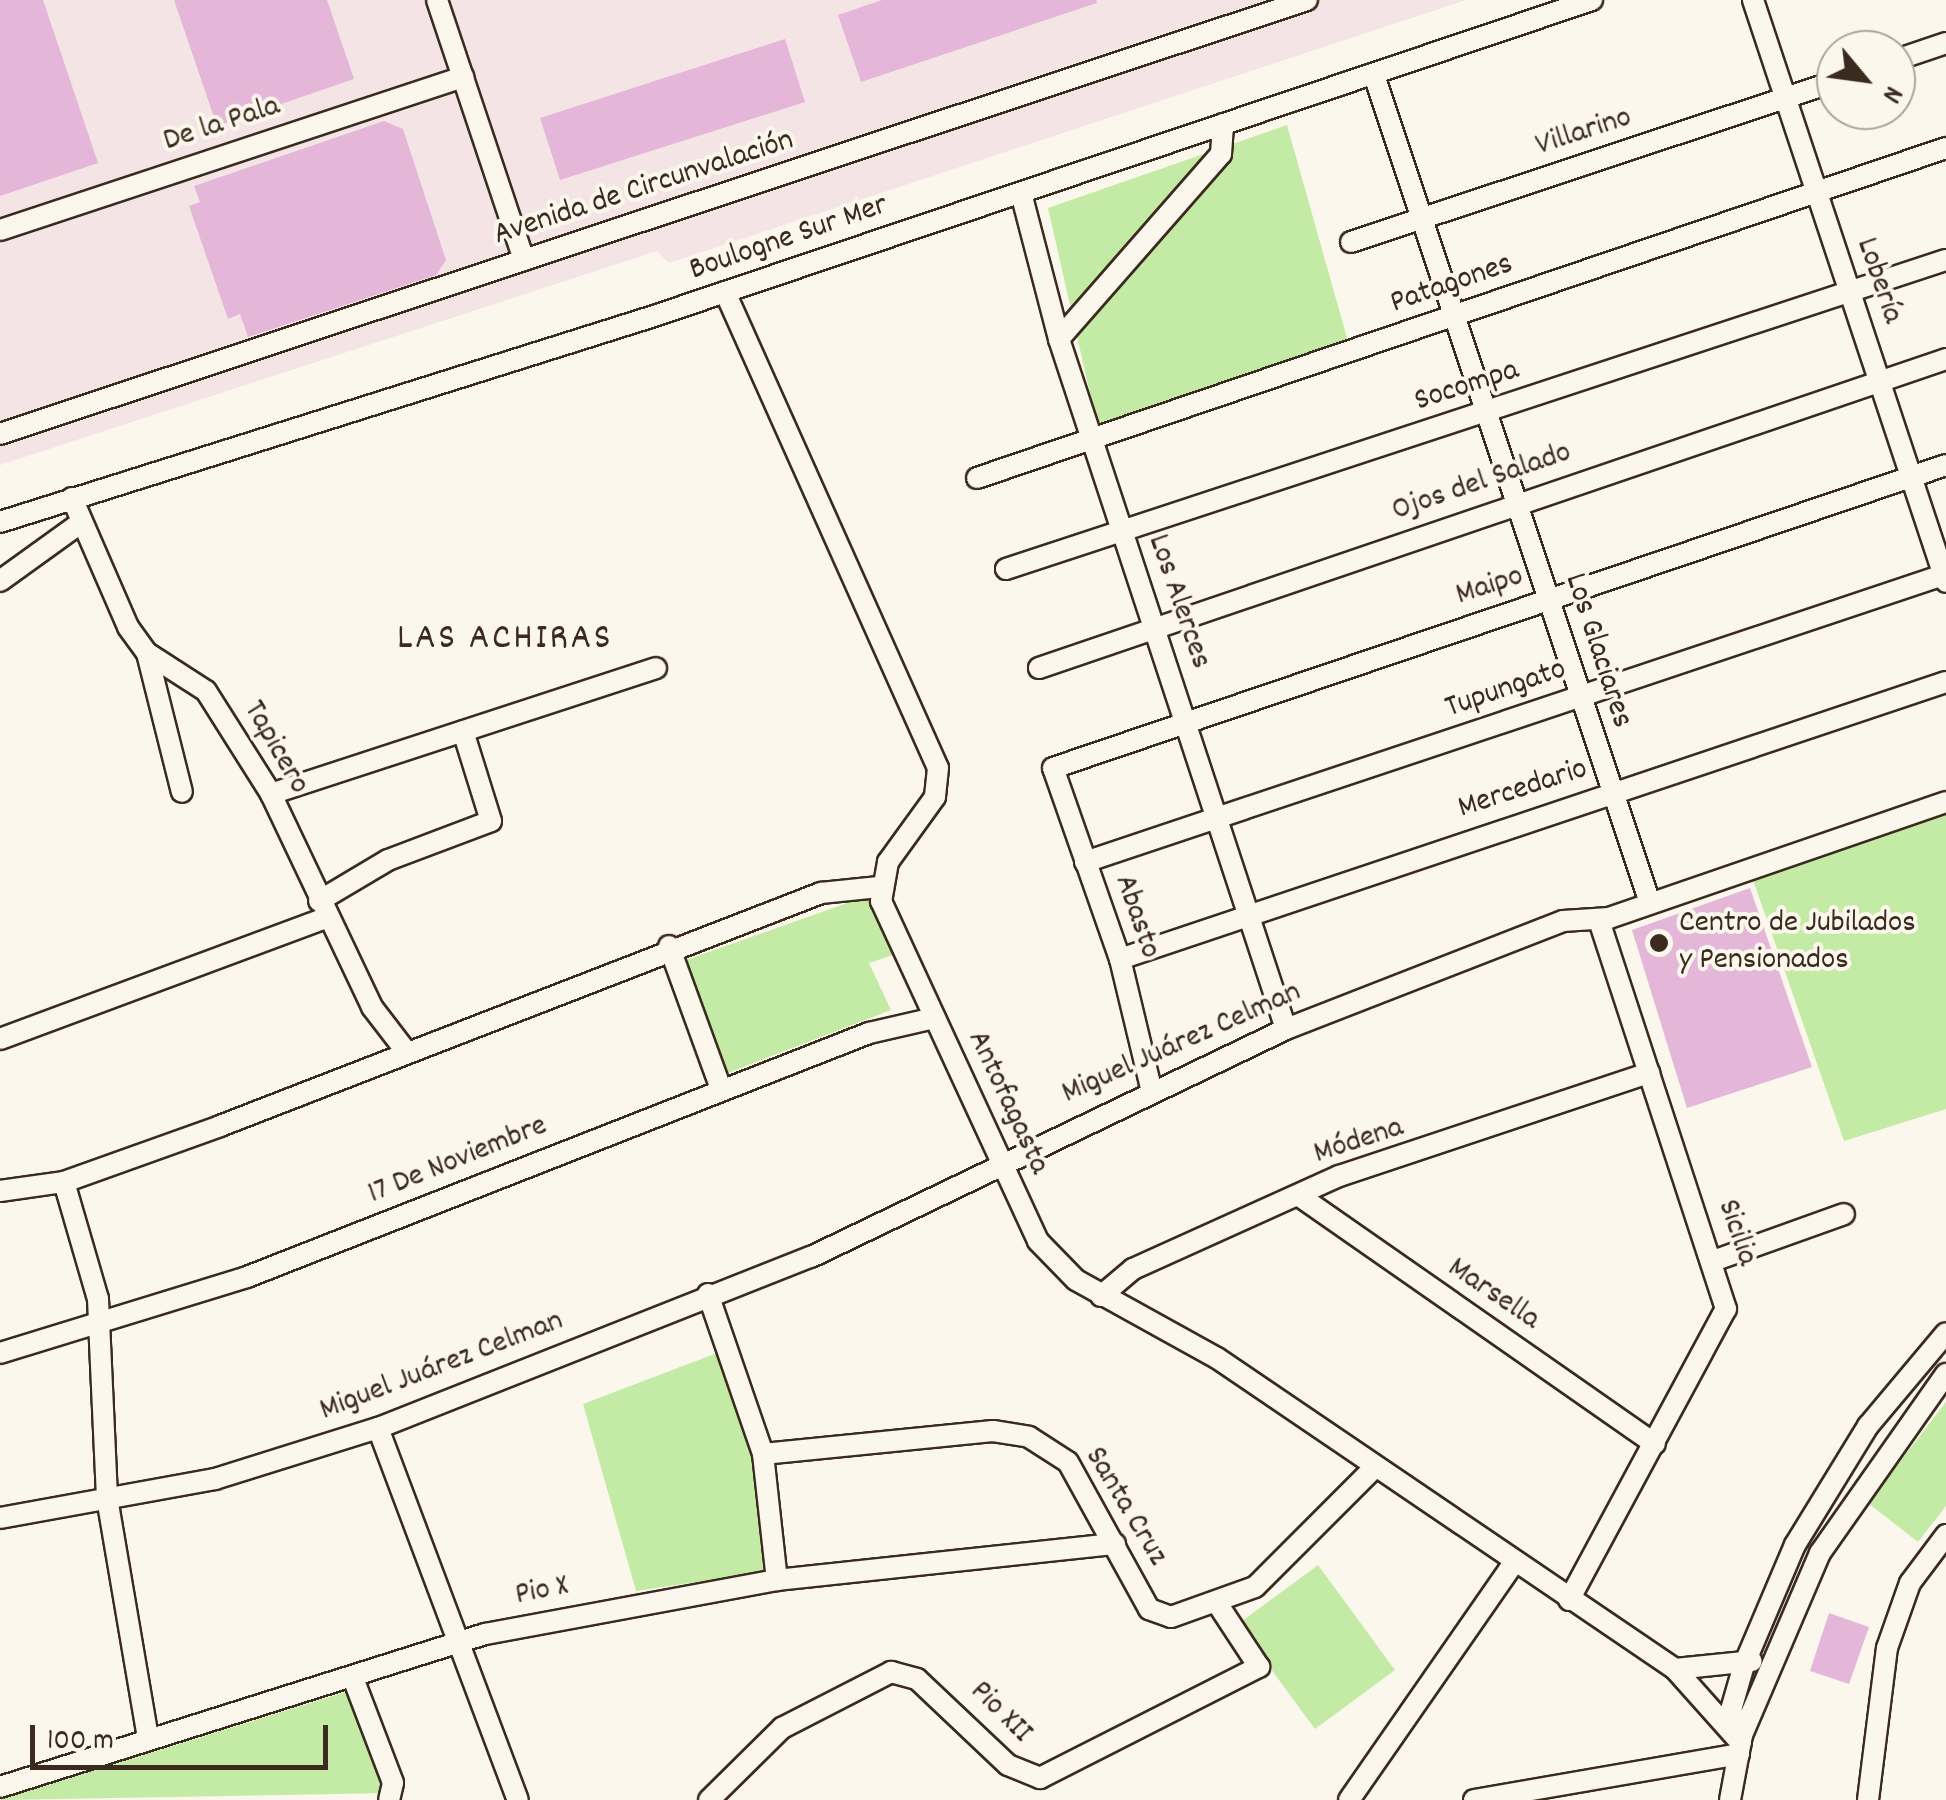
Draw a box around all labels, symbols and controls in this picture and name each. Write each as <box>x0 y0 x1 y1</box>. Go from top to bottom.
north arrow <box>1816 30 1916 130</box>
text: N <box>1870 78 1911 109</box>
street label: De la Pala <box>159 88 285 162</box>
street label: Villarino <box>1531 100 1637 166</box>
street label: Avenida de Circunvalación <box>489 122 799 256</box>
street label: Boulogne Sur Mer <box>685 187 893 291</box>
street label: Lobería <box>1846 233 1910 329</box>
street label: Patagones <box>1386 246 1518 324</box>
street label: Socompa <box>1410 352 1524 422</box>
street label: Ojos del Salado <box>1387 434 1577 532</box>
street label: Los Alerces <box>1137 530 1219 674</box>
street label: Maipo <box>1451 558 1529 616</box>
street label: Los Glaciares <box>1554 569 1640 733</box>
district label: LAS ACHIRAS <box>397 617 613 663</box>
street label: Tupungato <box>1441 651 1571 729</box>
street label: Tapicero <box>233 694 317 802</box>
street label: Mercedario <box>1454 751 1592 829</box>
street label: Abasto <box>1104 870 1168 964</box>
place label: Centro de Jubilados y Pensionados <box>1679 906 1916 981</box>
marker: Centro de Jubilados y Pensionados <box>1648 932 1670 954</box>
street label: Miguel Juárez Celman <box>1057 974 1307 1114</box>
street label: Antofagasta <box>957 1025 1057 1181</box>
street label: 17 De Noviembre <box>363 1108 553 1214</box>
street label: Módena <box>1309 1110 1409 1174</box>
street label: Sicilia <box>1707 1195 1765 1271</box>
street label: Marsella <box>1439 1250 1547 1340</box>
street label: Miguel Juárez Celman <box>315 1303 569 1431</box>
street label: Santa Cruz <box>1075 1441 1175 1573</box>
street label: Pio X <box>512 1568 572 1616</box>
street label: Pio XII <box>961 1674 1039 1752</box>
scale bar <box>35 1705 332 1767</box>
text: 100 m <box>47 1721 114 1764</box>

